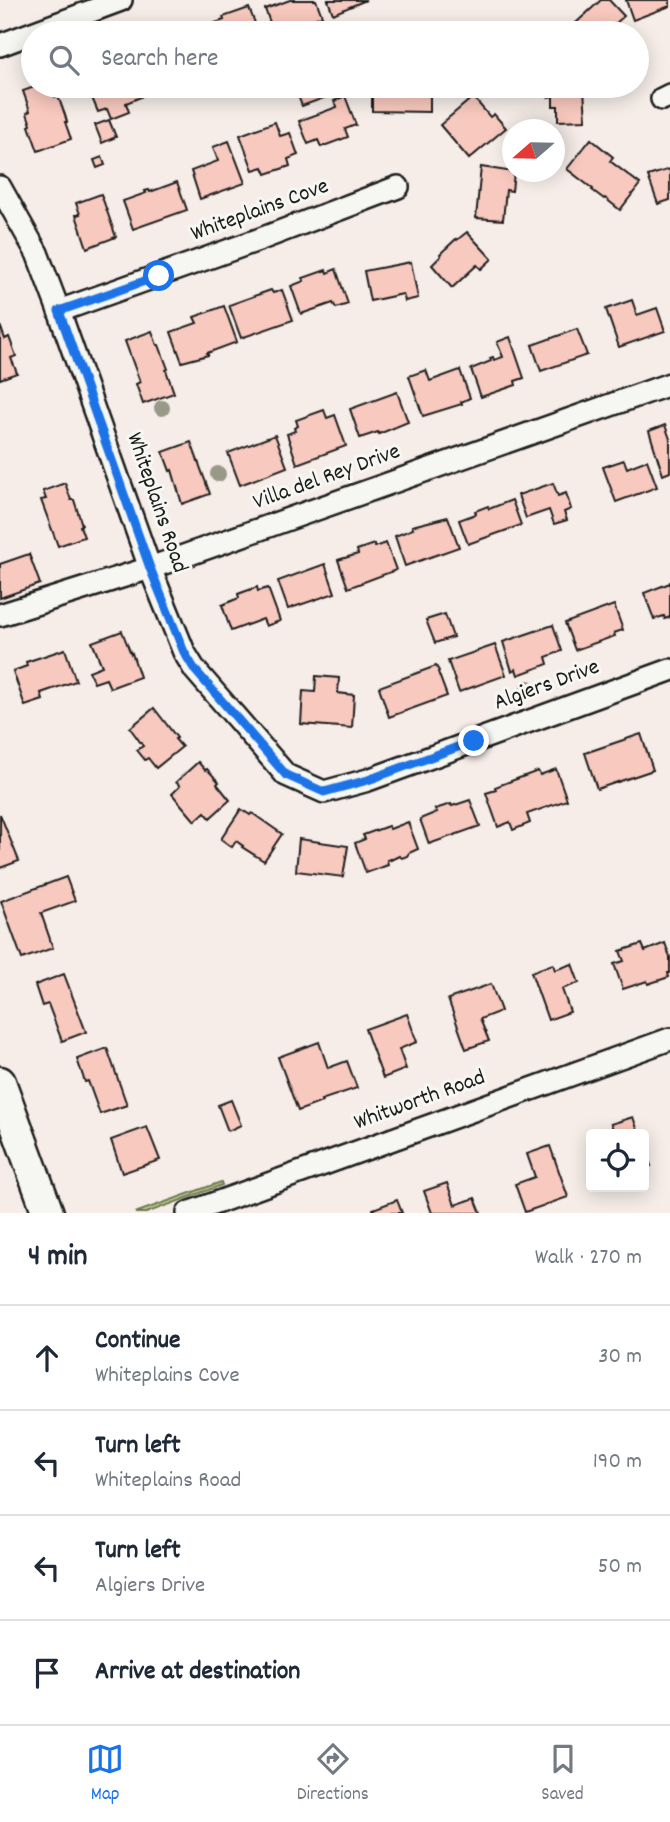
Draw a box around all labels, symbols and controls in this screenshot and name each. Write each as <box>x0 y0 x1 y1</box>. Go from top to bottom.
search box <box>21 21 649 98</box>
icon: search <box>45 41 83 79</box>
text: Search here <box>101 41 219 78</box>
north arrow <box>502 119 565 182</box>
street label: Whiteplains Cove <box>186 171 334 251</box>
route start <box>143 260 174 291</box>
street label: Whiteplains Road <box>117 429 195 577</box>
street label: Villa del Rey Drive <box>249 436 405 520</box>
street label: Algiers Drive <box>490 652 604 720</box>
route end <box>458 725 489 756</box>
street label: Whitworth Road <box>350 1062 490 1140</box>
map controls <box>586 1129 649 1192</box>
button: locate <box>586 1129 649 1192</box>
text: 4 min <box>28 1237 87 1280</box>
text: Walk · 270 m <box>535 1242 642 1275</box>
text: Continue <box>95 1323 180 1360</box>
icon: ahead <box>28 1339 66 1377</box>
text: 30 m <box>598 1341 642 1374</box>
text: Whiteplains Cove <box>95 1360 240 1393</box>
text: Turn left <box>95 1428 181 1465</box>
icon: left <box>28 1444 66 1482</box>
text: 190 m <box>593 1446 642 1479</box>
text: Whiteplains Road <box>95 1465 241 1498</box>
text: Turn left <box>95 1533 181 1570</box>
icon: left <box>28 1549 66 1587</box>
text: 50 m <box>598 1551 642 1584</box>
text: Algiers Drive <box>95 1570 205 1603</box>
icon: arrive <box>28 1654 66 1692</box>
text: Arrive at destination <box>95 1654 300 1691</box>
tab: Map <box>86 1740 124 1809</box>
tab: Directions <box>297 1740 369 1809</box>
tab: Saved <box>541 1740 584 1809</box>

